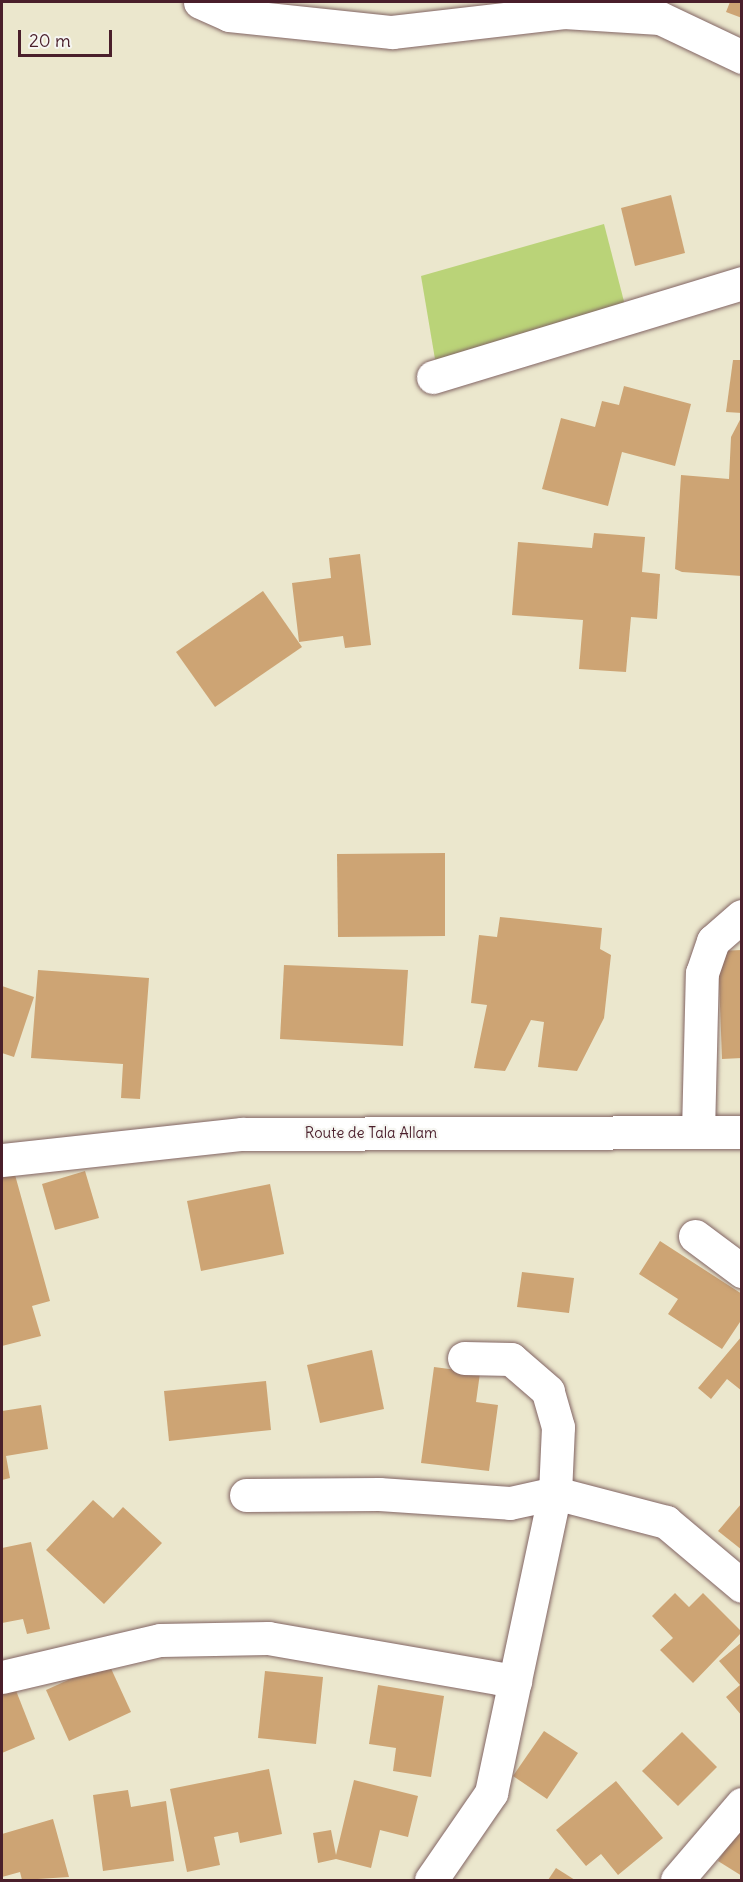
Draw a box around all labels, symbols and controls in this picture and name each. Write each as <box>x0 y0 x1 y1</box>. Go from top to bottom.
scale bar <box>21 18 116 56</box>
text: 20 m <box>29 29 71 52</box>
street label: Route de Tala Allam <box>305 1124 437 1142</box>

